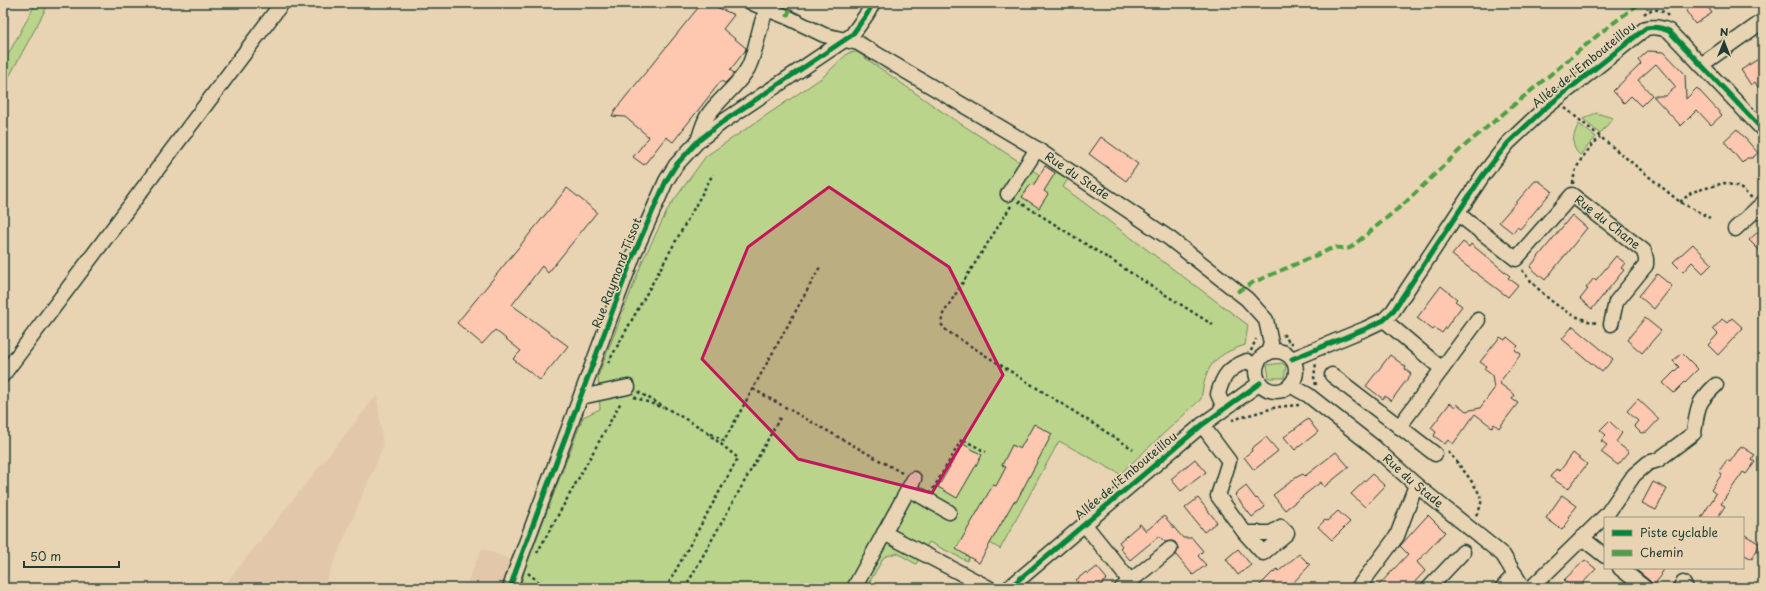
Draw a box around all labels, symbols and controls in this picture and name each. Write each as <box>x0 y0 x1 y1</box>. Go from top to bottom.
street label: Allée de l'Embouteillou <box>1528 17 1639 112</box>
north arrow <box>1704 22 1744 62</box>
text: N <box>1720 23 1729 40</box>
street label: Rue du Stade <box>1042 147 1114 203</box>
street label: Rue du Chane <box>1571 190 1645 253</box>
street label: Rue Raymond Tissot <box>587 215 645 331</box>
street label: Allée de l'Embouteillou <box>1070 427 1180 524</box>
street label: Rue du Stade <box>1379 449 1447 512</box>
legend <box>1604 517 1744 569</box>
text: Piste cyclable <box>1640 523 1718 541</box>
scale bar <box>24 543 119 569</box>
text: Chemin <box>1640 543 1684 561</box>
text: 50 m <box>30 547 61 565</box>

